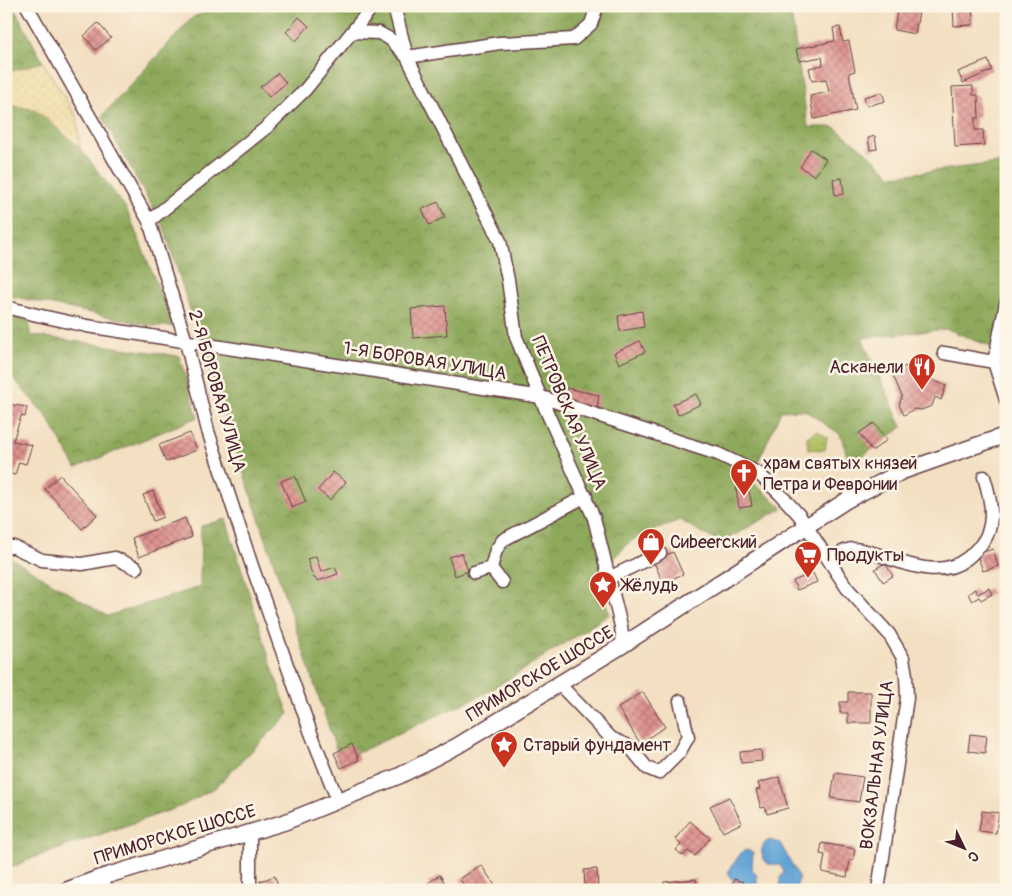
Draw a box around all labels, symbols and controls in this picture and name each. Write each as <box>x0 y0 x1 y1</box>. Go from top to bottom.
street label: 2-Я БОРОВАЯ УЛИЦА <box>183 307 251 475</box>
street label: ПЕТРОВСКАЯ УЛИЦА <box>526 333 612 494</box>
street label: 1-Я БОРОВАЯ УЛИЦА <box>342 337 508 385</box>
restaurant icon: Асканели <box>907 352 937 391</box>
place label: Асканели <box>829 356 903 379</box>
place label: храм святых князей Петра и Февронии <box>763 452 918 496</box>
church icon: храм святых князей Петра и Февронии <box>729 458 759 497</box>
shop icon: Сиbeerский <box>636 527 666 566</box>
place label: Сиbeerский <box>670 531 757 554</box>
supermarket icon: Продукты <box>793 540 823 579</box>
place label: Продукты <box>827 544 904 567</box>
place icon: Жёлудь <box>588 570 618 609</box>
place label: Жёлудь <box>619 574 679 597</box>
street label: ПРИМОРСКОЕ ШОССЕ <box>462 621 618 727</box>
street label: ВОКЗАЛЬНАЯ УЛИЦА <box>855 679 899 851</box>
place icon: Старый фундамент <box>489 730 519 769</box>
place label: Старый фундамент <box>523 734 671 757</box>
street label: ПРИМОРСКОЕ ШОССЕ <box>91 799 259 871</box>
north arrow <box>940 824 990 874</box>
text: С <box>964 848 982 866</box>

